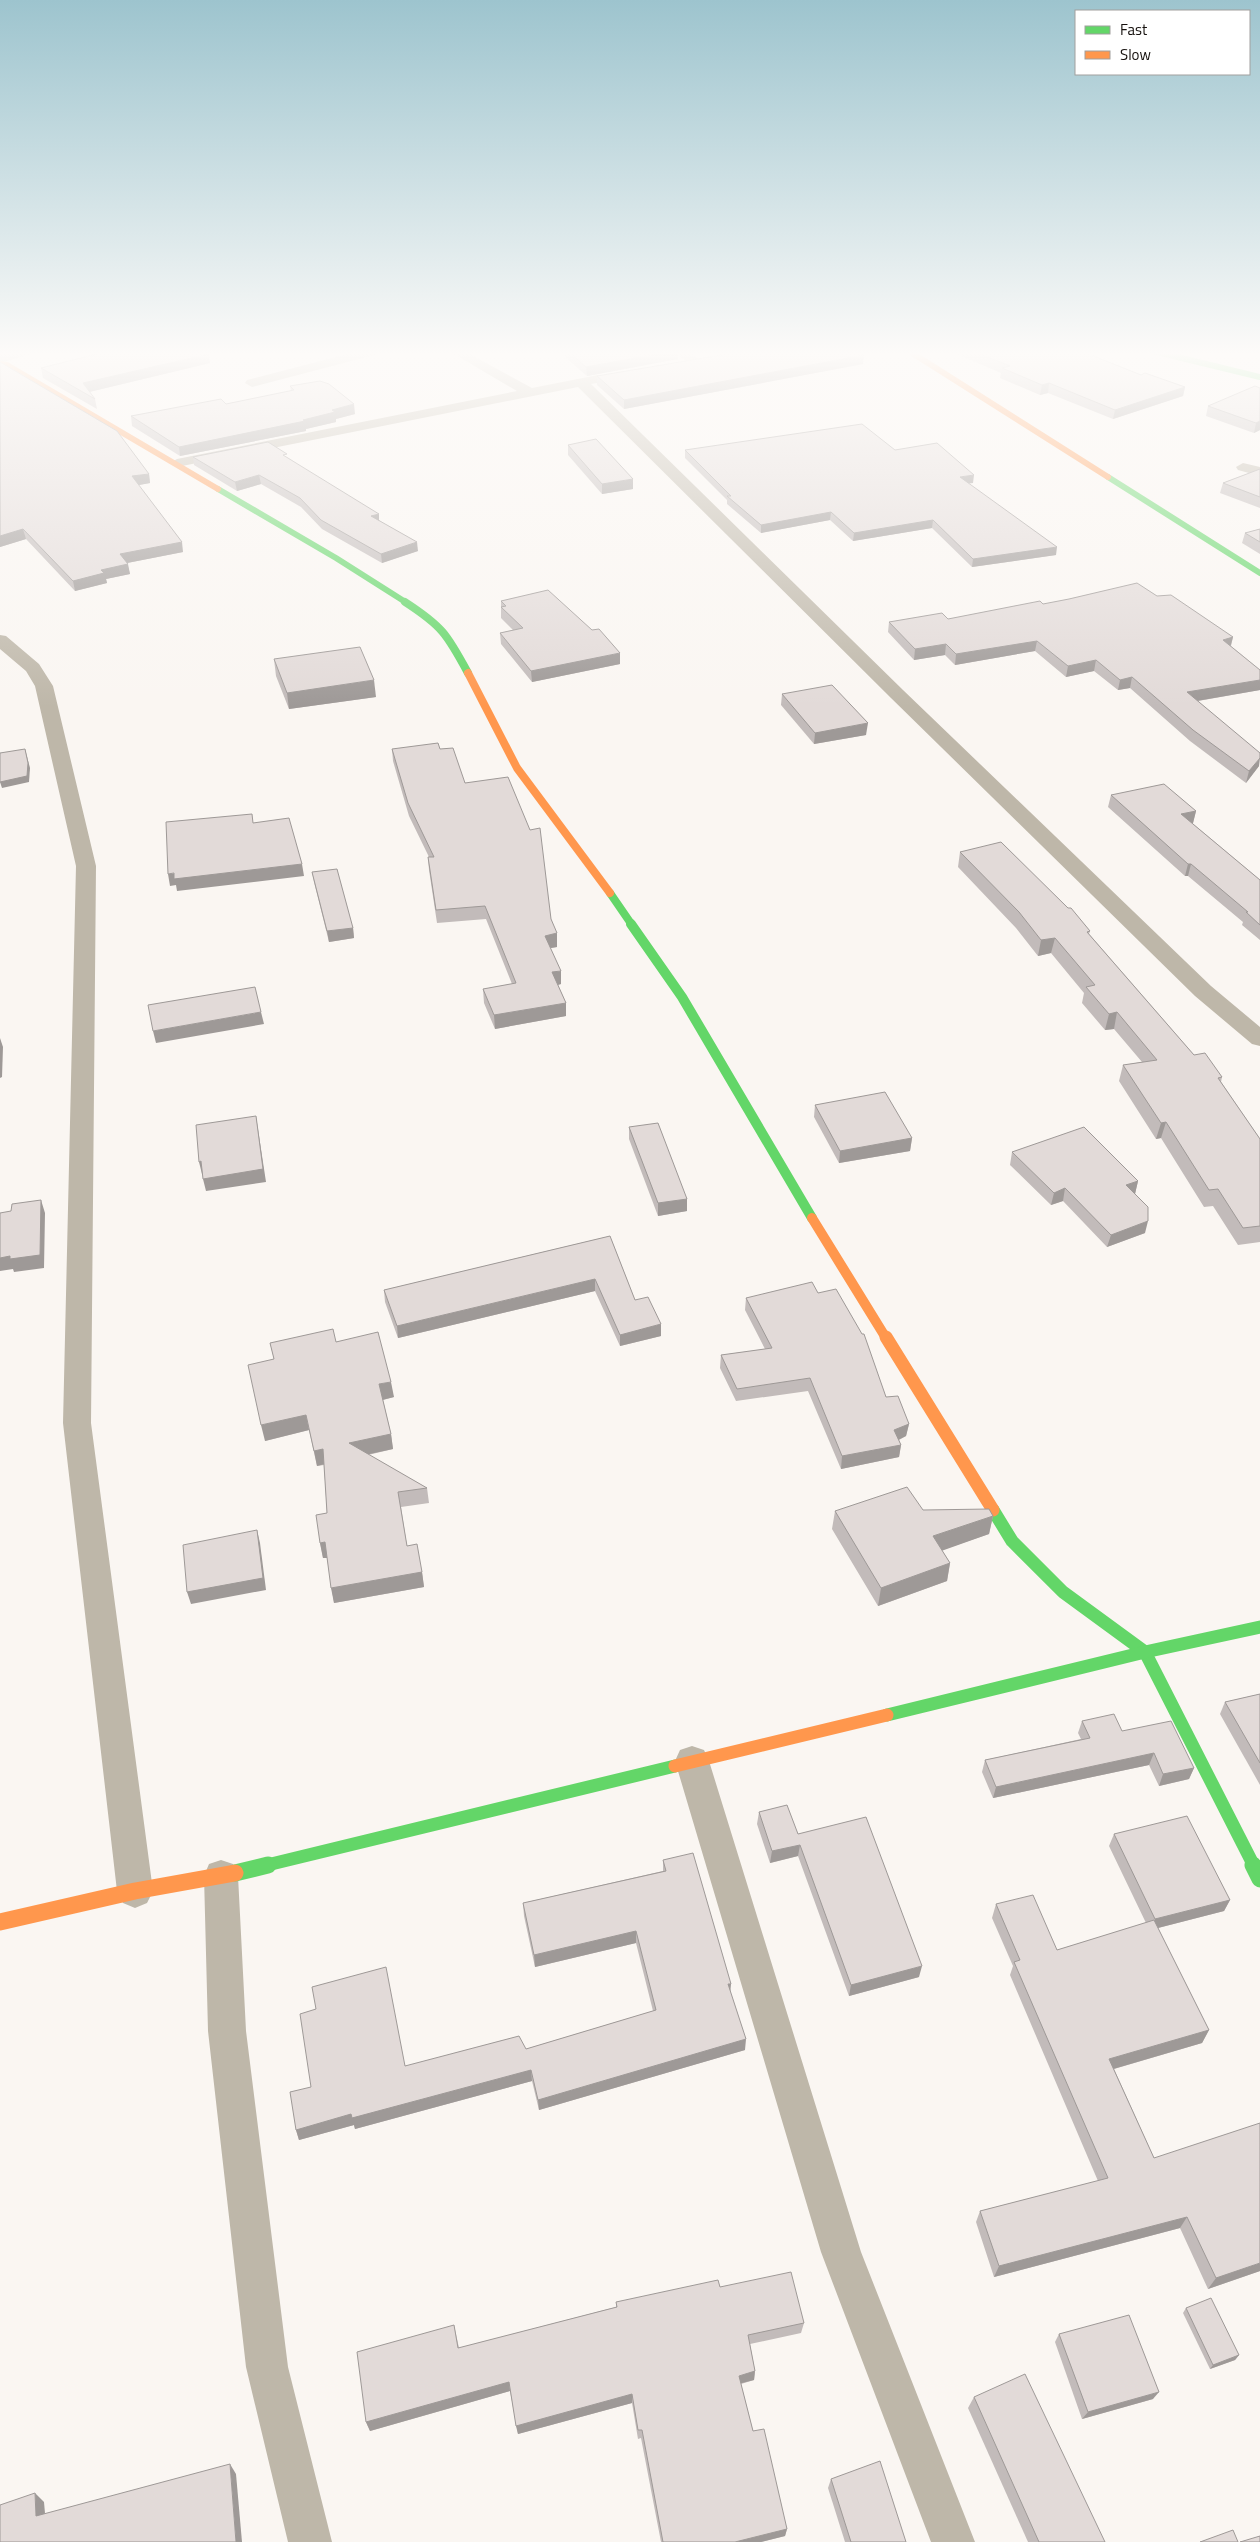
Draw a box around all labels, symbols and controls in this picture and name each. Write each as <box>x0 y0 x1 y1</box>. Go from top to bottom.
legend <box>1075 10 1250 75</box>
text: Fast <box>1120 18 1148 41</box>
text: Slow <box>1120 43 1151 66</box>

